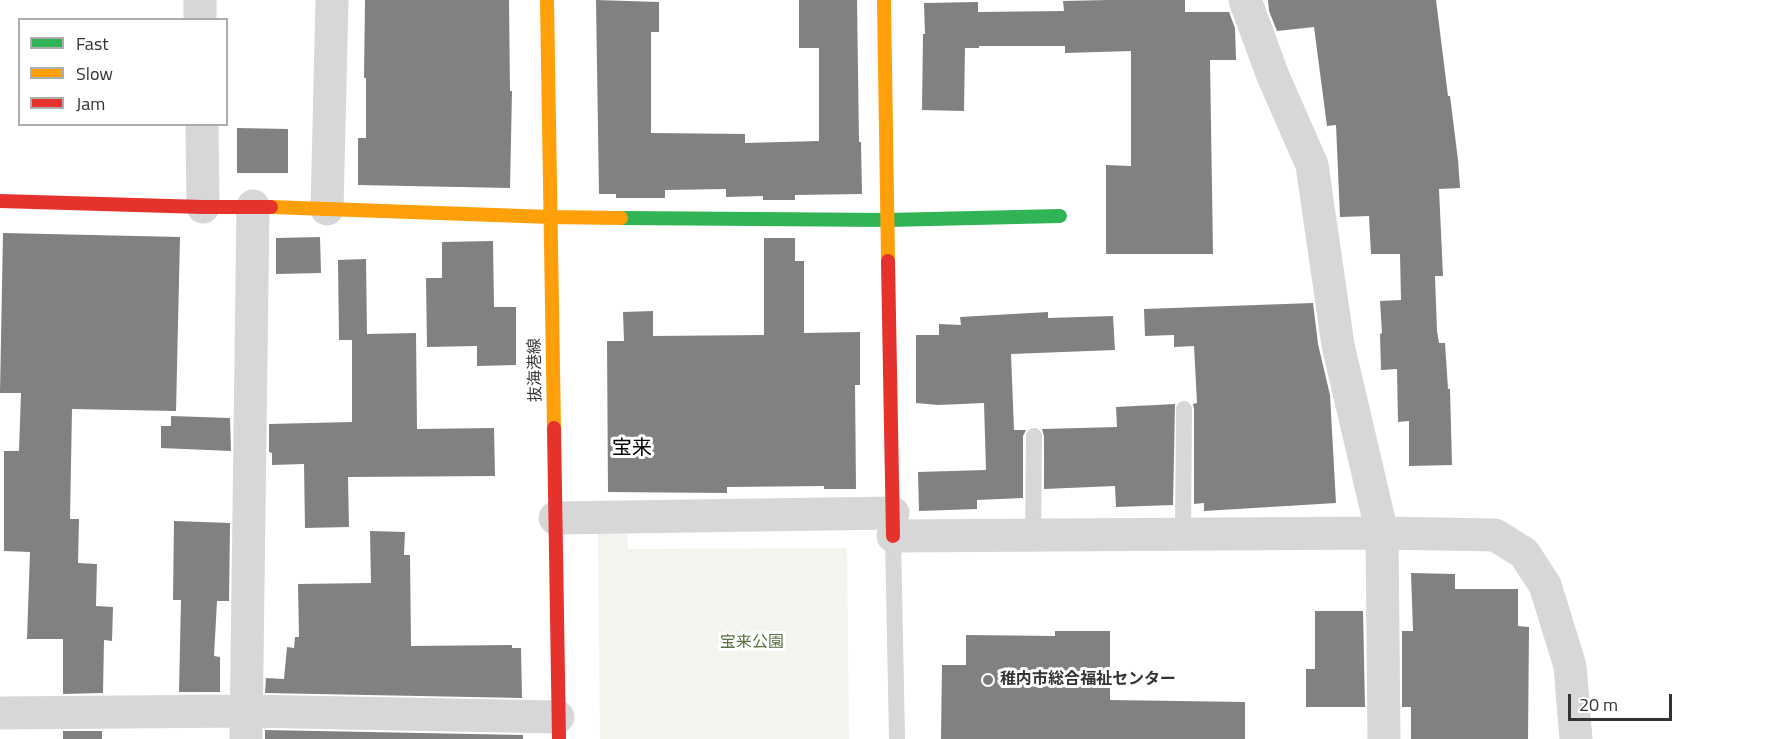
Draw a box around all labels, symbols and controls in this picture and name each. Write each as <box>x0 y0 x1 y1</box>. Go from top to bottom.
legend <box>18 18 228 126</box>
text: Fast <box>76 30 109 57</box>
text: Slow <box>76 60 113 87</box>
text: Jam <box>76 90 105 117</box>
street label: 抜海港線 <box>526 338 546 402</box>
district label: 宝来 <box>612 437 652 461</box>
park label: 宝来公園 <box>720 633 784 653</box>
place label: 稚内市総合福祉センター <box>1000 670 1176 690</box>
marker: 稚内市総合福祉センター <box>981 673 995 687</box>
scale bar <box>1571 682 1674 720</box>
text: 20 m <box>1579 691 1618 718</box>

